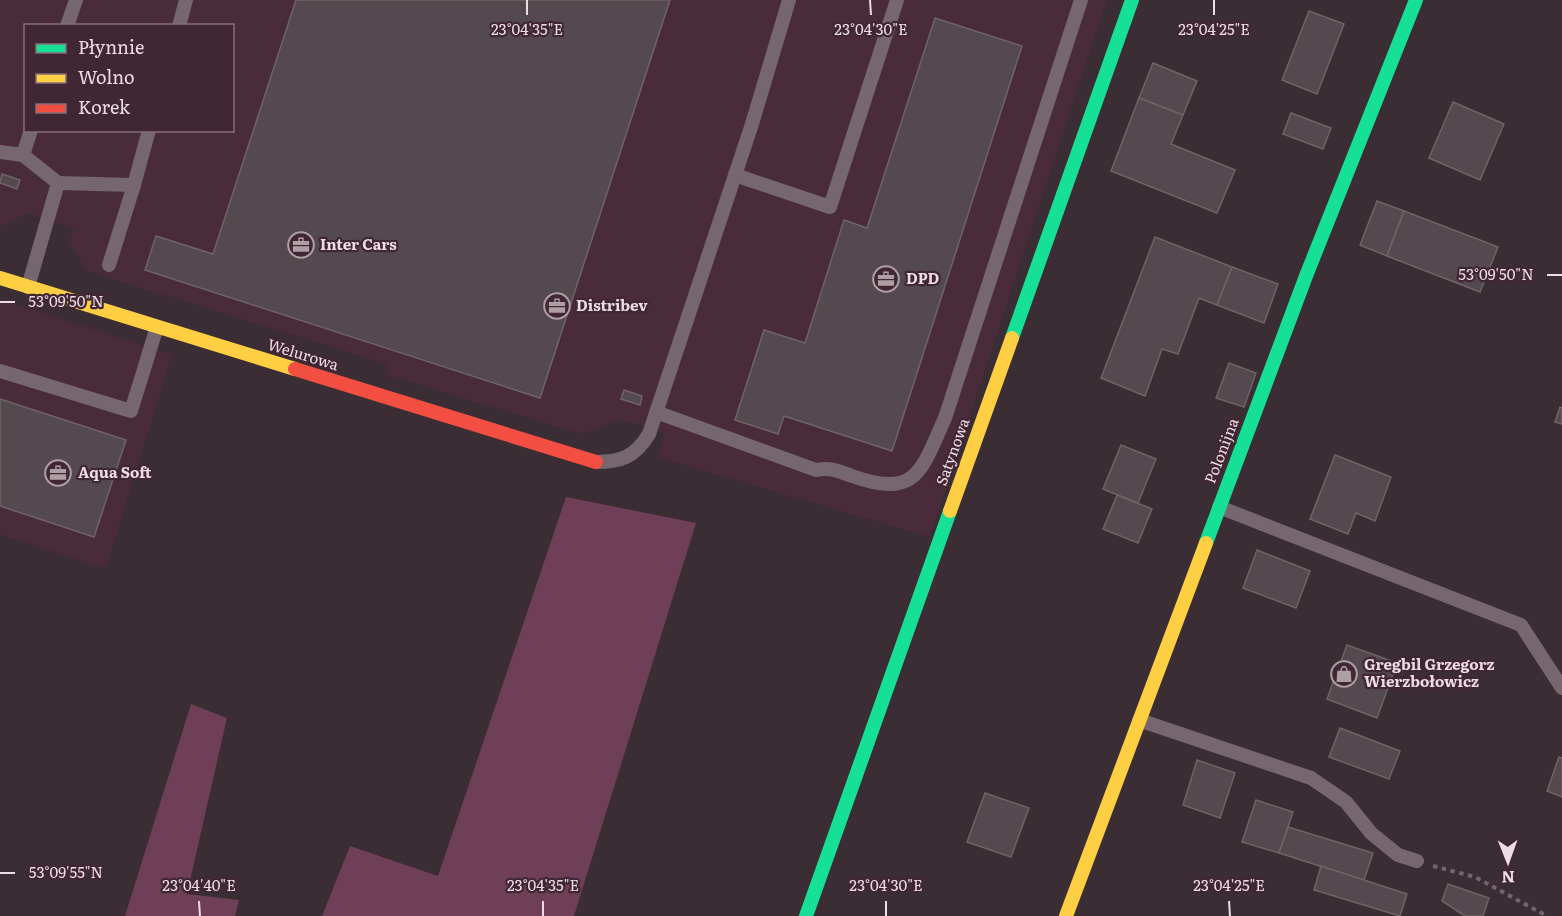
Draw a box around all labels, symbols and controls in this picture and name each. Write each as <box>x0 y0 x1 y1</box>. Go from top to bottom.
text: 23°04'35"E <box>491 17 563 40</box>
text: 23°04'30"E <box>834 17 908 40</box>
text: 23°04'25"E <box>1178 17 1250 40</box>
legend <box>24 24 234 132</box>
text: Płynnie <box>78 33 144 60</box>
text: Wolno <box>78 63 135 90</box>
text: Korek <box>78 93 131 120</box>
office icon: Inter Cars <box>286 230 316 260</box>
place label: Inter Cars <box>320 232 397 255</box>
text: 53°09'50"N <box>1458 262 1534 285</box>
office icon: DPD <box>871 264 901 294</box>
place label: DPD <box>906 266 939 289</box>
text: 53°09'50"N <box>28 289 104 312</box>
office icon: Distribev <box>542 291 572 321</box>
place label: Distribev <box>576 293 648 316</box>
street label: Welurowa <box>265 332 343 376</box>
street label: Polonijna <box>1198 413 1244 487</box>
street label: Satynowa <box>929 414 975 489</box>
office icon: Aqua Soft <box>43 458 73 488</box>
place label: Aqua Soft <box>78 460 152 483</box>
place label: Gregbil Grzegorz Wierzbołowicz <box>1364 652 1495 692</box>
shop icon: Gregbil Grzegorz Wierzbołowicz <box>1329 659 1359 689</box>
north arrow <box>1478 832 1538 892</box>
text: 53°09'55"N <box>29 860 103 883</box>
text: N <box>1501 866 1515 890</box>
text: 23°04'40"E <box>162 873 236 896</box>
text: 23°04'35"E <box>507 873 579 896</box>
text: 23°04'30"E <box>849 873 923 896</box>
text: 23°04'25"E <box>1193 873 1265 896</box>

